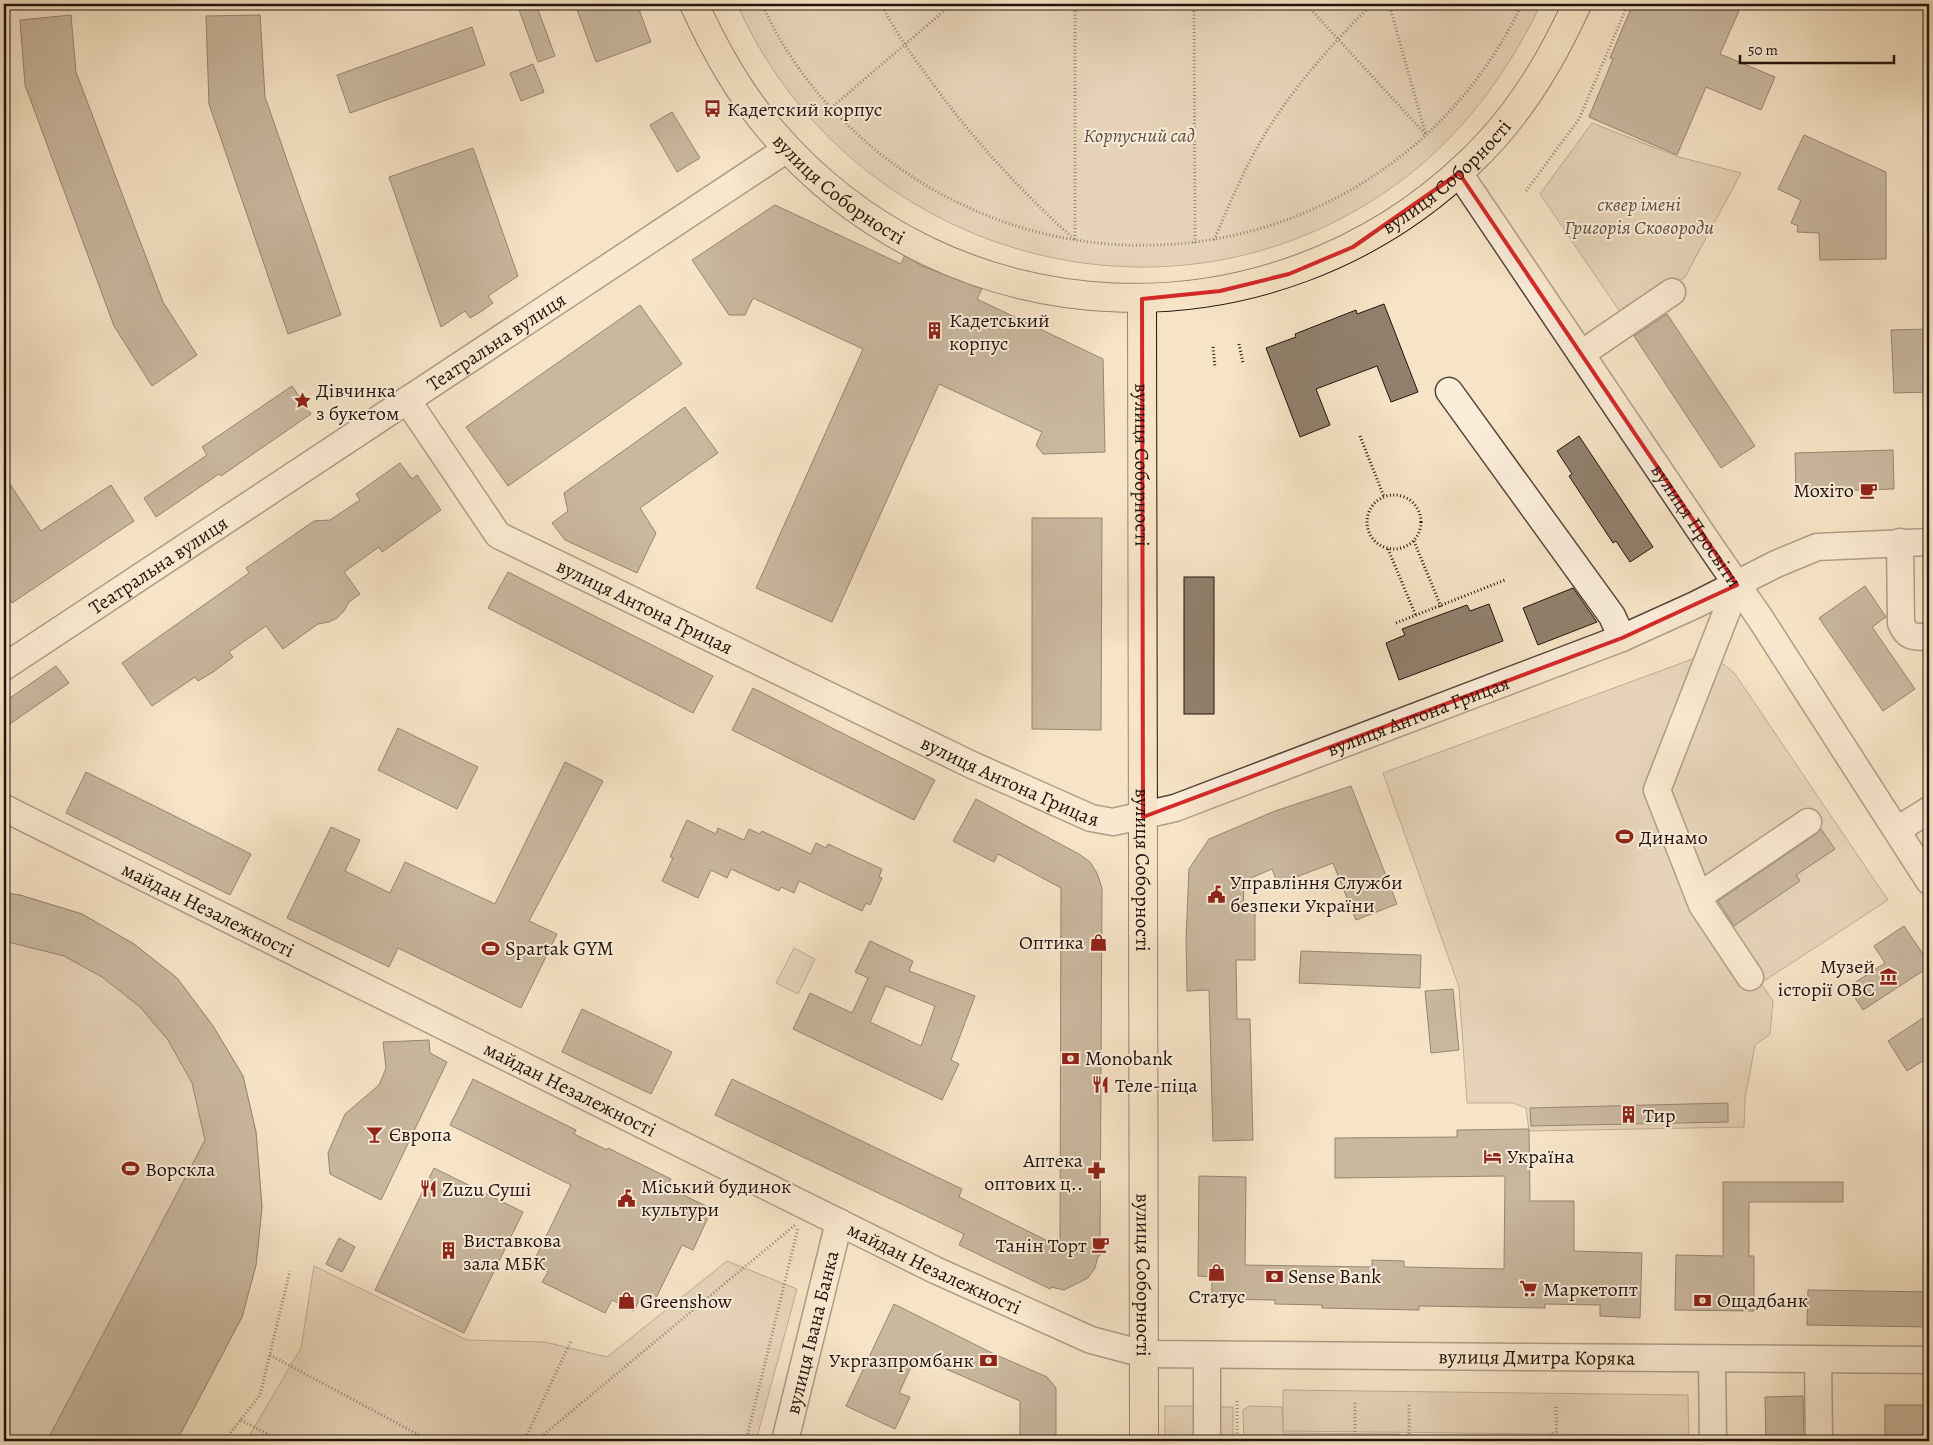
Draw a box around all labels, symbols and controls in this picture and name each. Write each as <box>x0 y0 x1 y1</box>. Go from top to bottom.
scale bar <box>1740 32 1894 64</box>
text: 50 m <box>1748 40 1778 60</box>
place label: Кадетский корпус <box>727 96 882 123</box>
bus stop icon: Кадетский корпус <box>703 99 723 119</box>
street label: вулиця Соборності <box>1377 114 1517 240</box>
park label: Корпусний сад <box>1083 122 1195 149</box>
street label: вулиця Соборності <box>767 128 910 251</box>
park label: сквер імені Григорія Сковороди <box>1564 191 1714 241</box>
street label: Театральна вулиця <box>421 286 571 397</box>
place label: Кадетський корпус <box>949 307 1050 357</box>
building icon: Кадетський корпус <box>925 321 945 341</box>
place label: Дівчинка з букетом <box>316 377 399 427</box>
street label: вулиця Соборності <box>1129 383 1156 547</box>
place icon: Дівчинка з букетом <box>292 391 312 411</box>
street label: вулиця Просвіти <box>1645 458 1748 593</box>
place label: Мохіто <box>1793 477 1854 504</box>
cafe icon: Мохіто <box>1858 480 1878 500</box>
street label: Театральна вулиця <box>84 509 233 621</box>
street label: вулиця Антона Грицая <box>552 552 738 661</box>
street label: вулиця Антона Грицая <box>1323 669 1513 762</box>
street label: вулиця Антона Грицая <box>916 729 1101 833</box>
street label: вулиця Соборності <box>1129 788 1157 952</box>
place label: Динамо <box>1639 824 1708 851</box>
sports icon: Динамо <box>1615 827 1635 847</box>
street label: майдан Незалежності <box>117 855 299 964</box>
place label: Управління Служби безпеки України <box>1230 869 1403 919</box>
public building icon: Управління Служби безпеки України <box>1206 884 1226 904</box>
place label: Оптика <box>1019 929 1085 956</box>
shop icon: Оптика <box>1088 932 1108 952</box>
place label: Spartak GYM <box>505 935 614 962</box>
sports icon: Spartak GYM <box>481 938 501 958</box>
place label: Музей історії ОВС <box>1778 953 1875 1003</box>
museum icon: Музей історії ОВС <box>1879 967 1899 987</box>
street label: майдан Незалежності <box>479 1035 661 1143</box>
place label: Monobank <box>1085 1045 1173 1072</box>
bank icon: Monobank <box>1061 1048 1081 1068</box>
place label: Теле-піца <box>1115 1072 1199 1099</box>
restaurant icon: Теле-піца <box>1091 1075 1111 1095</box>
place label: Тир <box>1643 1102 1676 1129</box>
building icon: Тир <box>1619 1105 1639 1125</box>
place label: Європа <box>389 1121 452 1148</box>
bar icon: Європа <box>365 1124 385 1144</box>
place label: Україна <box>1507 1143 1575 1170</box>
hotel icon: Україна <box>1483 1146 1503 1166</box>
place label: Аптека оптових ц.. <box>984 1147 1084 1197</box>
place label: Ворскла <box>145 1156 216 1183</box>
sports icon: Ворскла <box>121 1159 141 1179</box>
pharmacy icon: Аптека оптових ц.. <box>1087 1161 1107 1181</box>
place label: Міський будинок культури <box>641 1173 791 1223</box>
place label: Zuzu Суші <box>442 1176 531 1203</box>
restaurant icon: Zuzu Суші <box>418 1179 438 1199</box>
public building icon: Міський будинок культури <box>617 1188 637 1208</box>
street label: вулиця Соборності <box>1130 1193 1157 1357</box>
street label: майдан Незалежності <box>843 1215 1026 1321</box>
place label: Виставкова зала МБК <box>463 1227 562 1277</box>
place label: Танін Торт <box>996 1232 1087 1259</box>
cafe icon: Танін Торт <box>1091 1235 1111 1255</box>
building icon: Виставкова зала МБК <box>439 1241 459 1261</box>
street label: вулиця Івана Банка <box>779 1247 845 1417</box>
shop icon: Статус <box>1207 1262 1227 1282</box>
place label: Sense Bank <box>1288 1263 1381 1290</box>
bank icon: Sense Bank <box>1264 1266 1284 1286</box>
place label: Маркетопт <box>1543 1276 1638 1303</box>
supermarket icon: Маркетопт <box>1519 1279 1539 1299</box>
place label: Статус <box>1189 1283 1245 1310</box>
place label: Ощадбанк <box>1717 1287 1808 1314</box>
place label: Greenshow <box>640 1288 733 1315</box>
bank icon: Ощадбанк <box>1693 1290 1713 1310</box>
shop icon: Greenshow <box>616 1291 636 1311</box>
street label: вулиця Дмитра Коряка <box>1438 1343 1636 1371</box>
place label: Укргазпромбанк <box>829 1347 974 1374</box>
bank icon: Укргазпромбанк <box>978 1350 998 1370</box>

